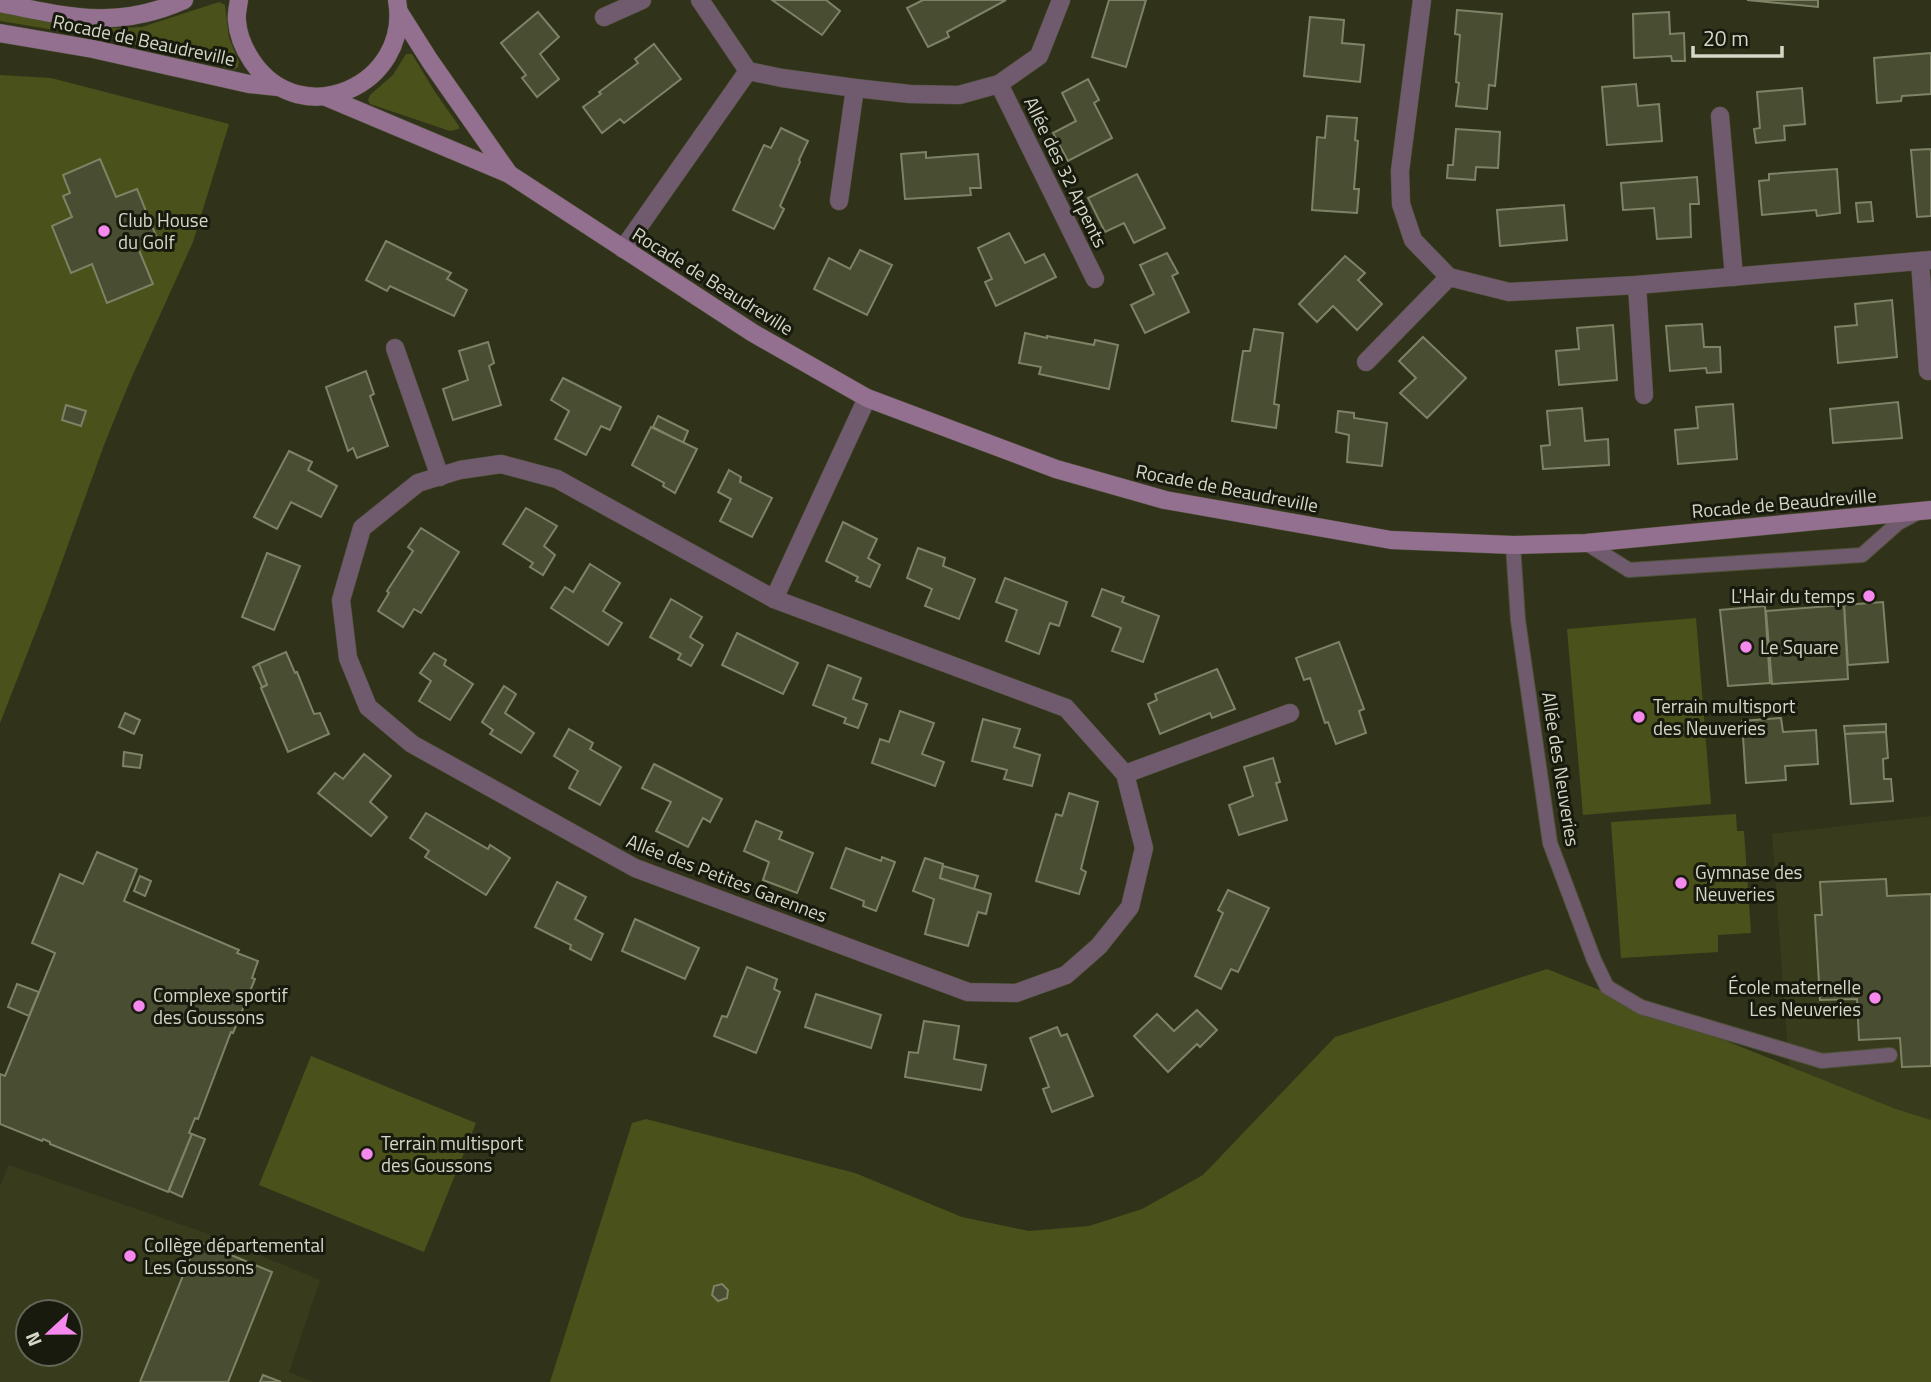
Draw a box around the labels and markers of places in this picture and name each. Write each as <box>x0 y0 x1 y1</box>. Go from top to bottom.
place label: Club House du Golf <box>118 205 208 256</box>
marker: Club House du Golf <box>96 223 112 239</box>
place label: L'Hair du temps <box>1731 581 1855 610</box>
marker: L'Hair du temps <box>1861 588 1877 604</box>
place label: Le Square <box>1760 632 1839 661</box>
marker: Le Square <box>1738 639 1754 655</box>
place label: Terrain multisport des Neuveries <box>1653 691 1796 742</box>
marker: Terrain multisport des Neuveries <box>1631 709 1647 725</box>
place label: Gymnase des Neuveries <box>1695 857 1803 908</box>
marker: Gymnase des Neuveries <box>1673 875 1689 891</box>
place label: École maternelle Les Neuveries <box>1728 972 1861 1023</box>
place label: Complexe sportif des Goussons <box>153 980 288 1031</box>
marker: École maternelle Les Neuveries <box>1867 990 1883 1006</box>
marker: Complexe sportif des Goussons <box>131 998 147 1014</box>
place label: Terrain multisport des Goussons <box>381 1128 524 1179</box>
marker: Terrain multisport des Goussons <box>359 1146 375 1162</box>
place label: Collège départemental Les Goussons <box>144 1230 324 1281</box>
marker: Collège départemental Les Goussons <box>122 1248 138 1264</box>

